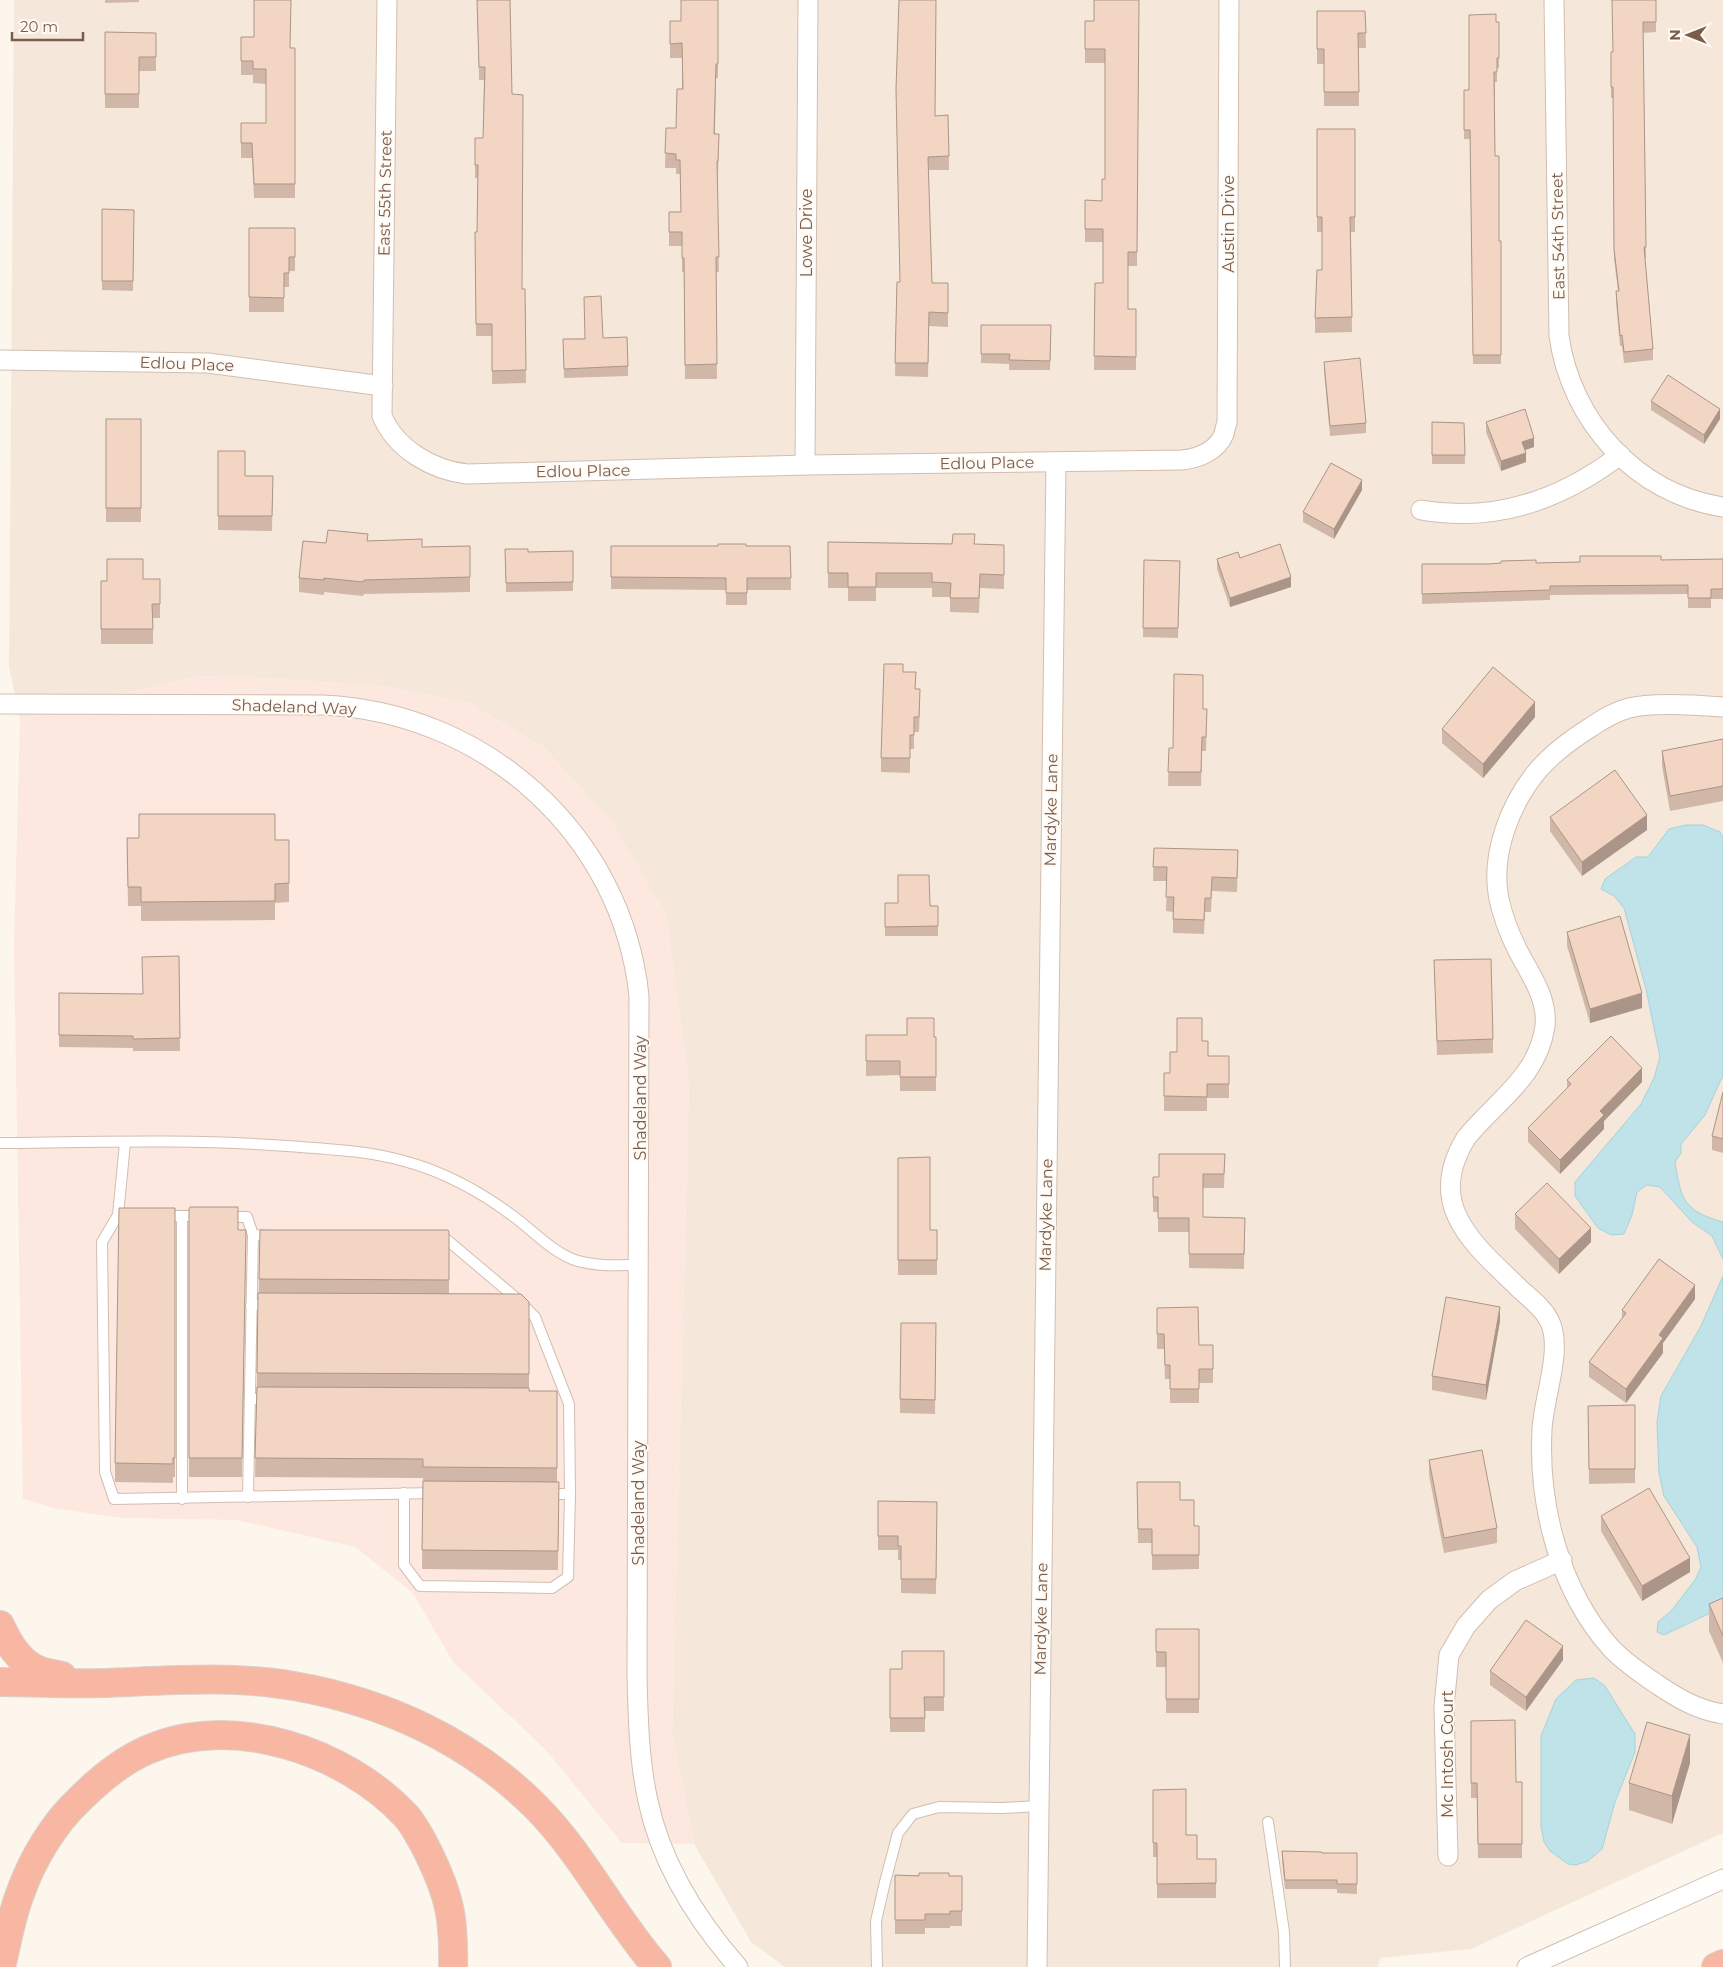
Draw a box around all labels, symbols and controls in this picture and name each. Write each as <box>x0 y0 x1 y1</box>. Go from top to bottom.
scale bar <box>12 10 84 42</box>
north arrow <box>1663 10 1713 60</box>
text: 20 m <box>20 17 58 36</box>
text: N <box>1666 29 1684 41</box>
street label: East 55th Street <box>374 129 396 256</box>
street label: East 54th Street <box>1547 171 1569 300</box>
street label: Austin Drive <box>1219 175 1238 273</box>
street label: Lowe Drive <box>797 189 816 277</box>
street label: Edlou Place <box>139 353 235 375</box>
street label: Edlou Place <box>940 453 1034 473</box>
street label: Edlou Place <box>536 461 630 481</box>
street label: Shadeland Way <box>231 695 357 719</box>
street label: Mardyke Lane <box>1041 753 1061 867</box>
street label: Shadeland Way <box>631 1035 650 1160</box>
street label: Mardyke Lane <box>1036 1158 1056 1272</box>
street label: Shadeland Way <box>629 1440 648 1565</box>
street label: Mardyke Lane <box>1031 1562 1051 1676</box>
street label: Mc Intosh Court <box>1438 1689 1457 1818</box>

